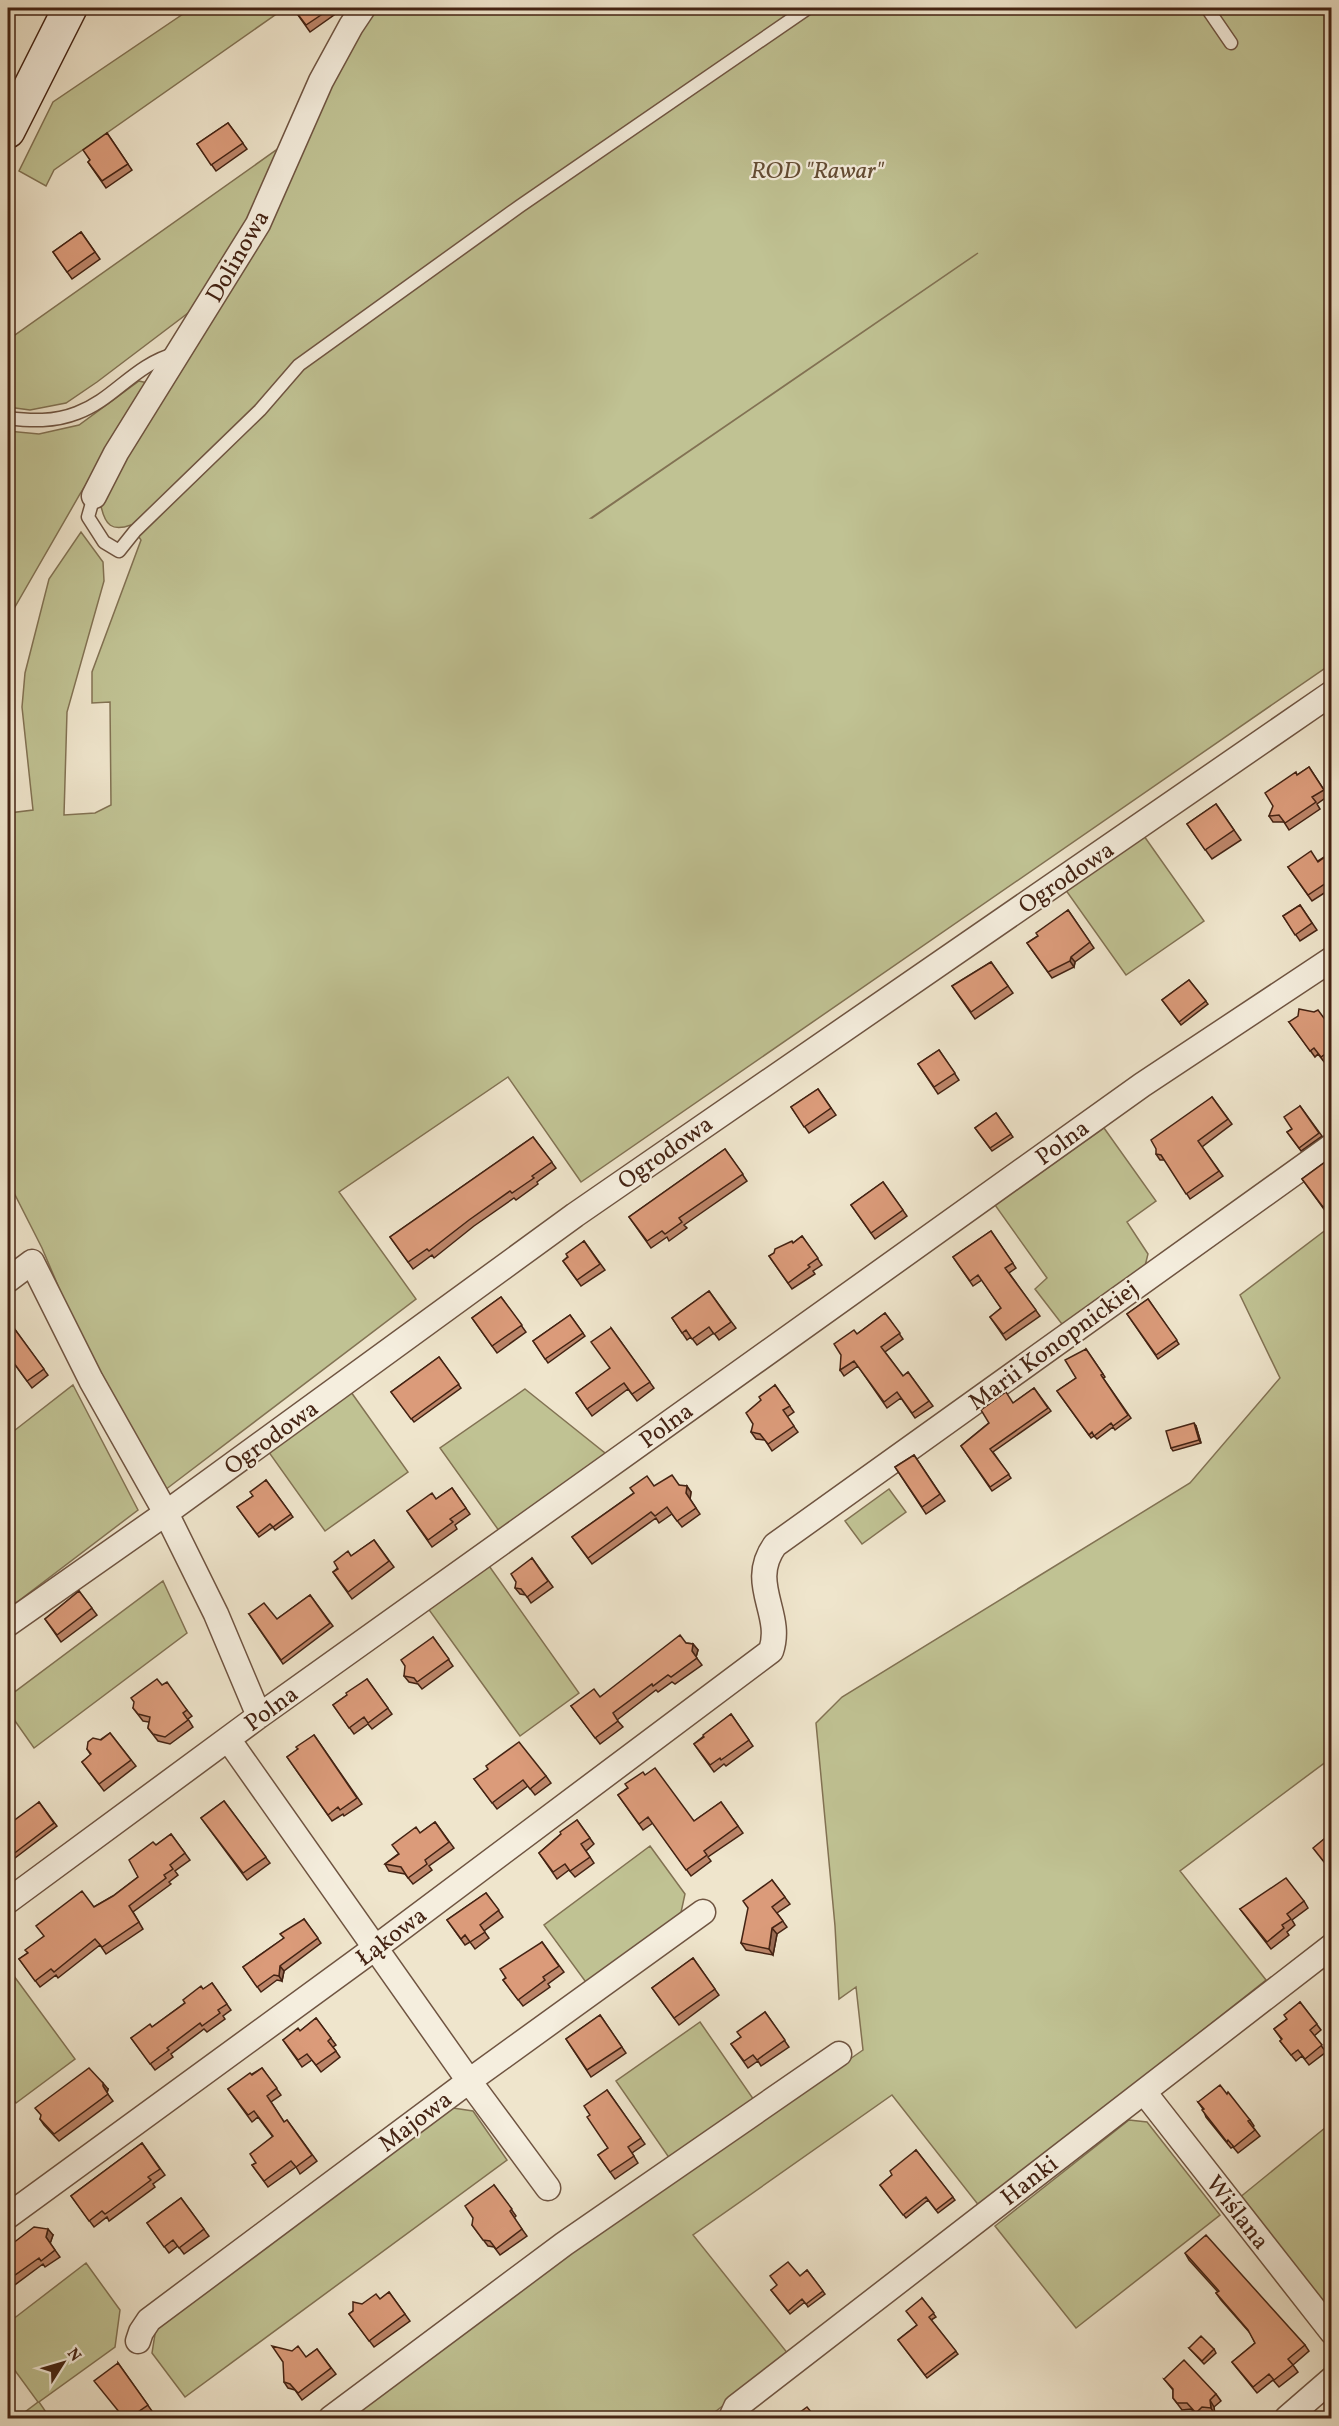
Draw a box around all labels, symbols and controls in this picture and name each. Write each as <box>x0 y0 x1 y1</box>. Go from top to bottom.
park label: ROD "Rawar" <box>750 155 885 189</box>
street label: Dolinowa <box>199 204 279 310</box>
street label: Ogrodowa <box>1012 834 1122 923</box>
street label: Ogrodowa <box>612 1108 721 1199</box>
street label: Polna <box>1029 1112 1097 1175</box>
street label: Marii Konopnickiej <box>962 1273 1146 1420</box>
street label: Ogrodowa <box>218 1393 326 1484</box>
street label: Polna <box>633 1395 701 1458</box>
street label: Polna <box>238 1678 306 1741</box>
street label: Łąkowa <box>350 1900 435 1976</box>
street label: Majowa <box>372 2084 460 2161</box>
street label: Hanki <box>994 2148 1066 2215</box>
street label: Wiślana <box>1196 2169 1276 2258</box>
north arrow <box>33 2333 93 2393</box>
text: N <box>61 2344 86 2367</box>

